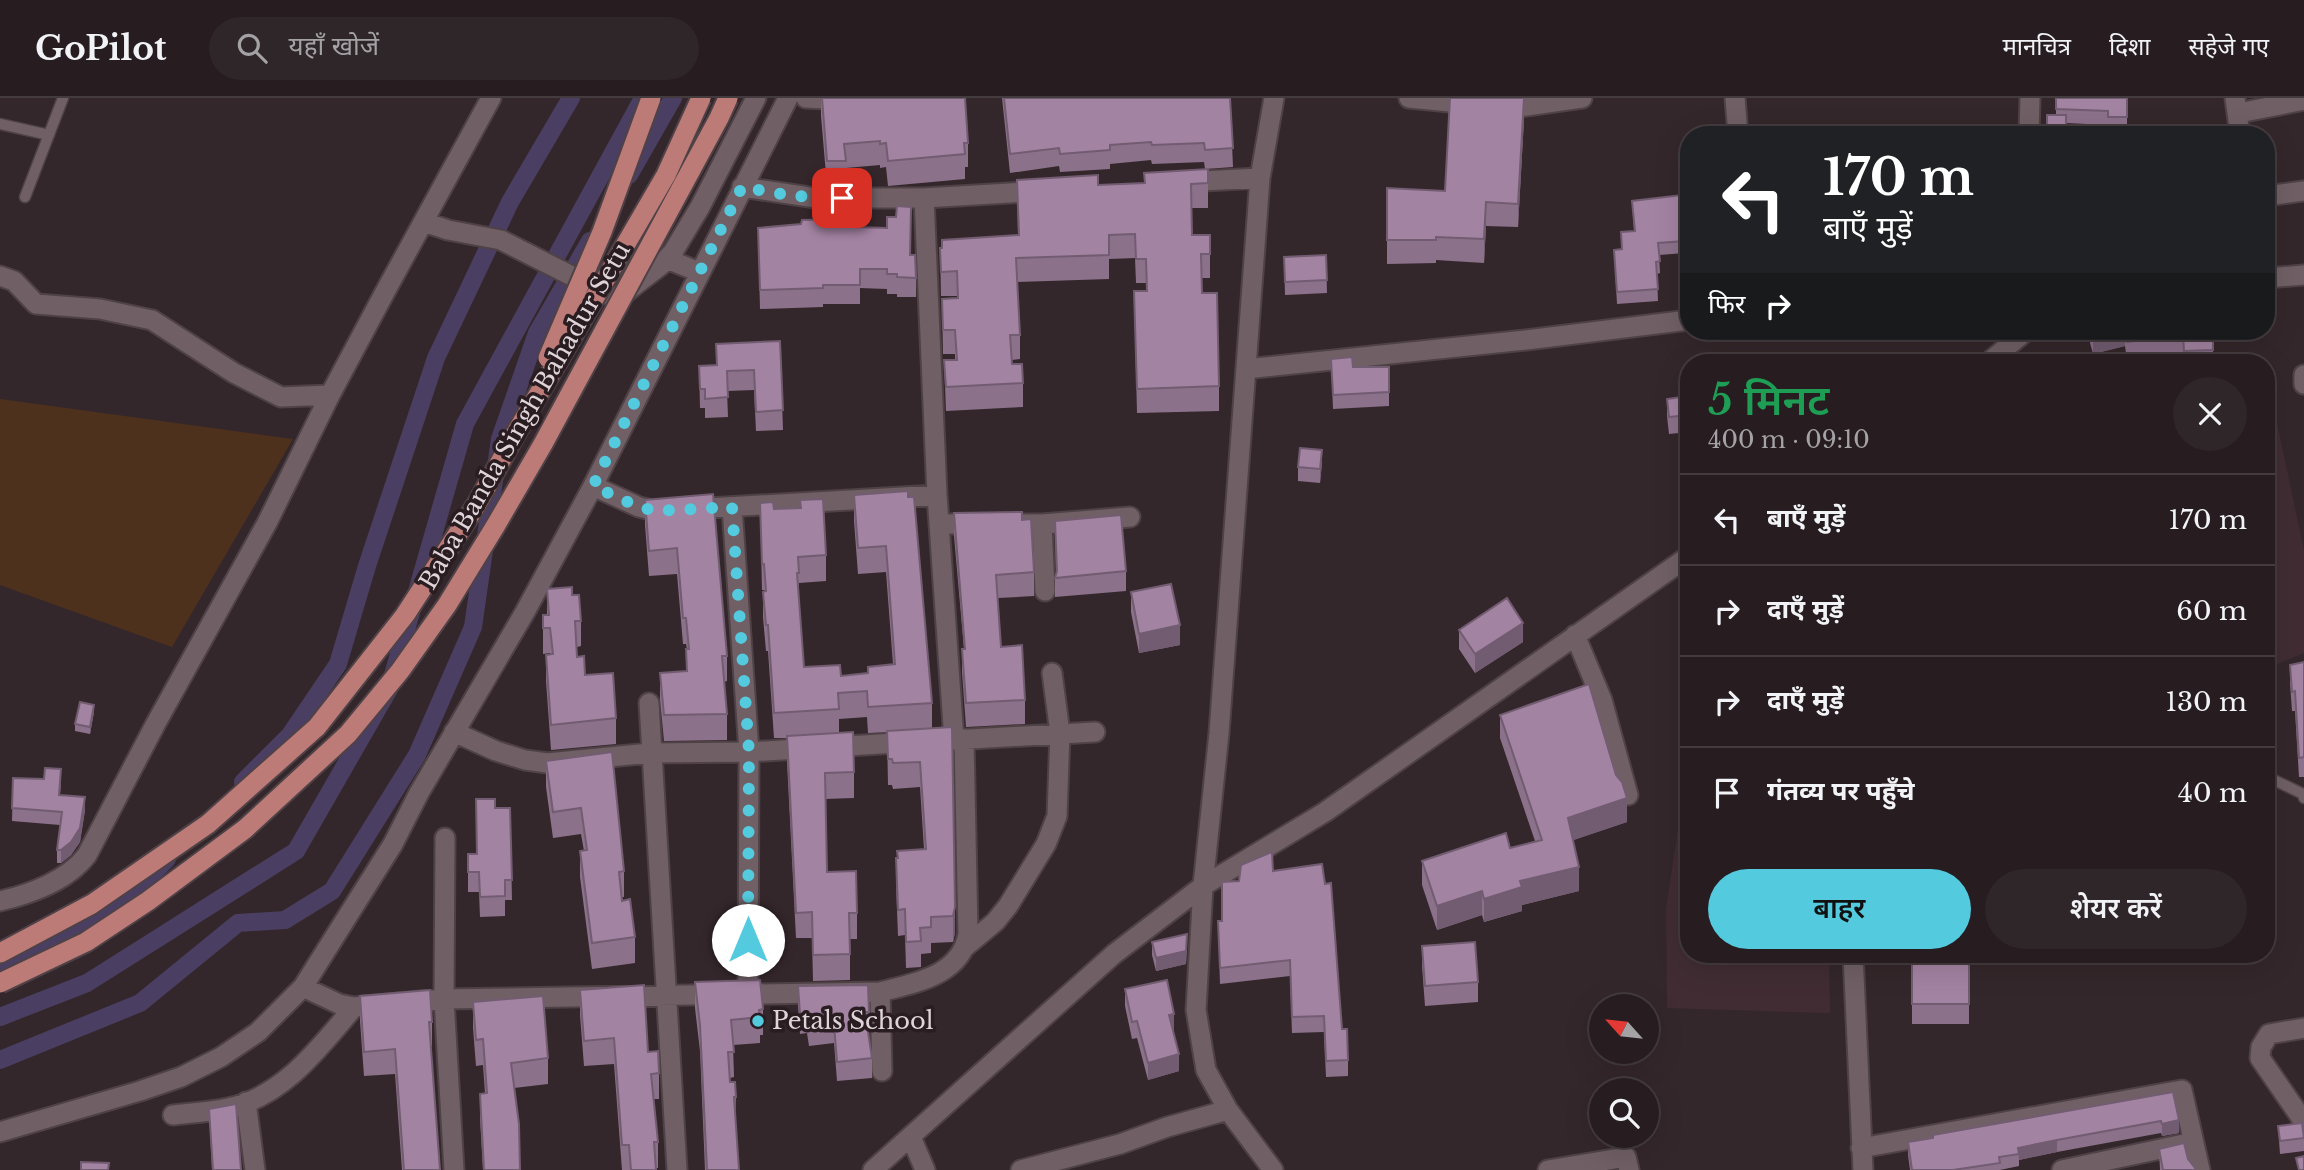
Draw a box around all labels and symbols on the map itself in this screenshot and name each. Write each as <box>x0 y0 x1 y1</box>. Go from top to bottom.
pin <box>812 168 872 228</box>
street label: Baba Banda Singh Bahadur Setu <box>413 237 636 594</box>
position arrow <box>711 903 785 977</box>
north arrow <box>1589 994 1659 1064</box>
place label: Petals School <box>772 1006 934 1035</box>
marker: Petals School <box>750 1013 766 1029</box>

